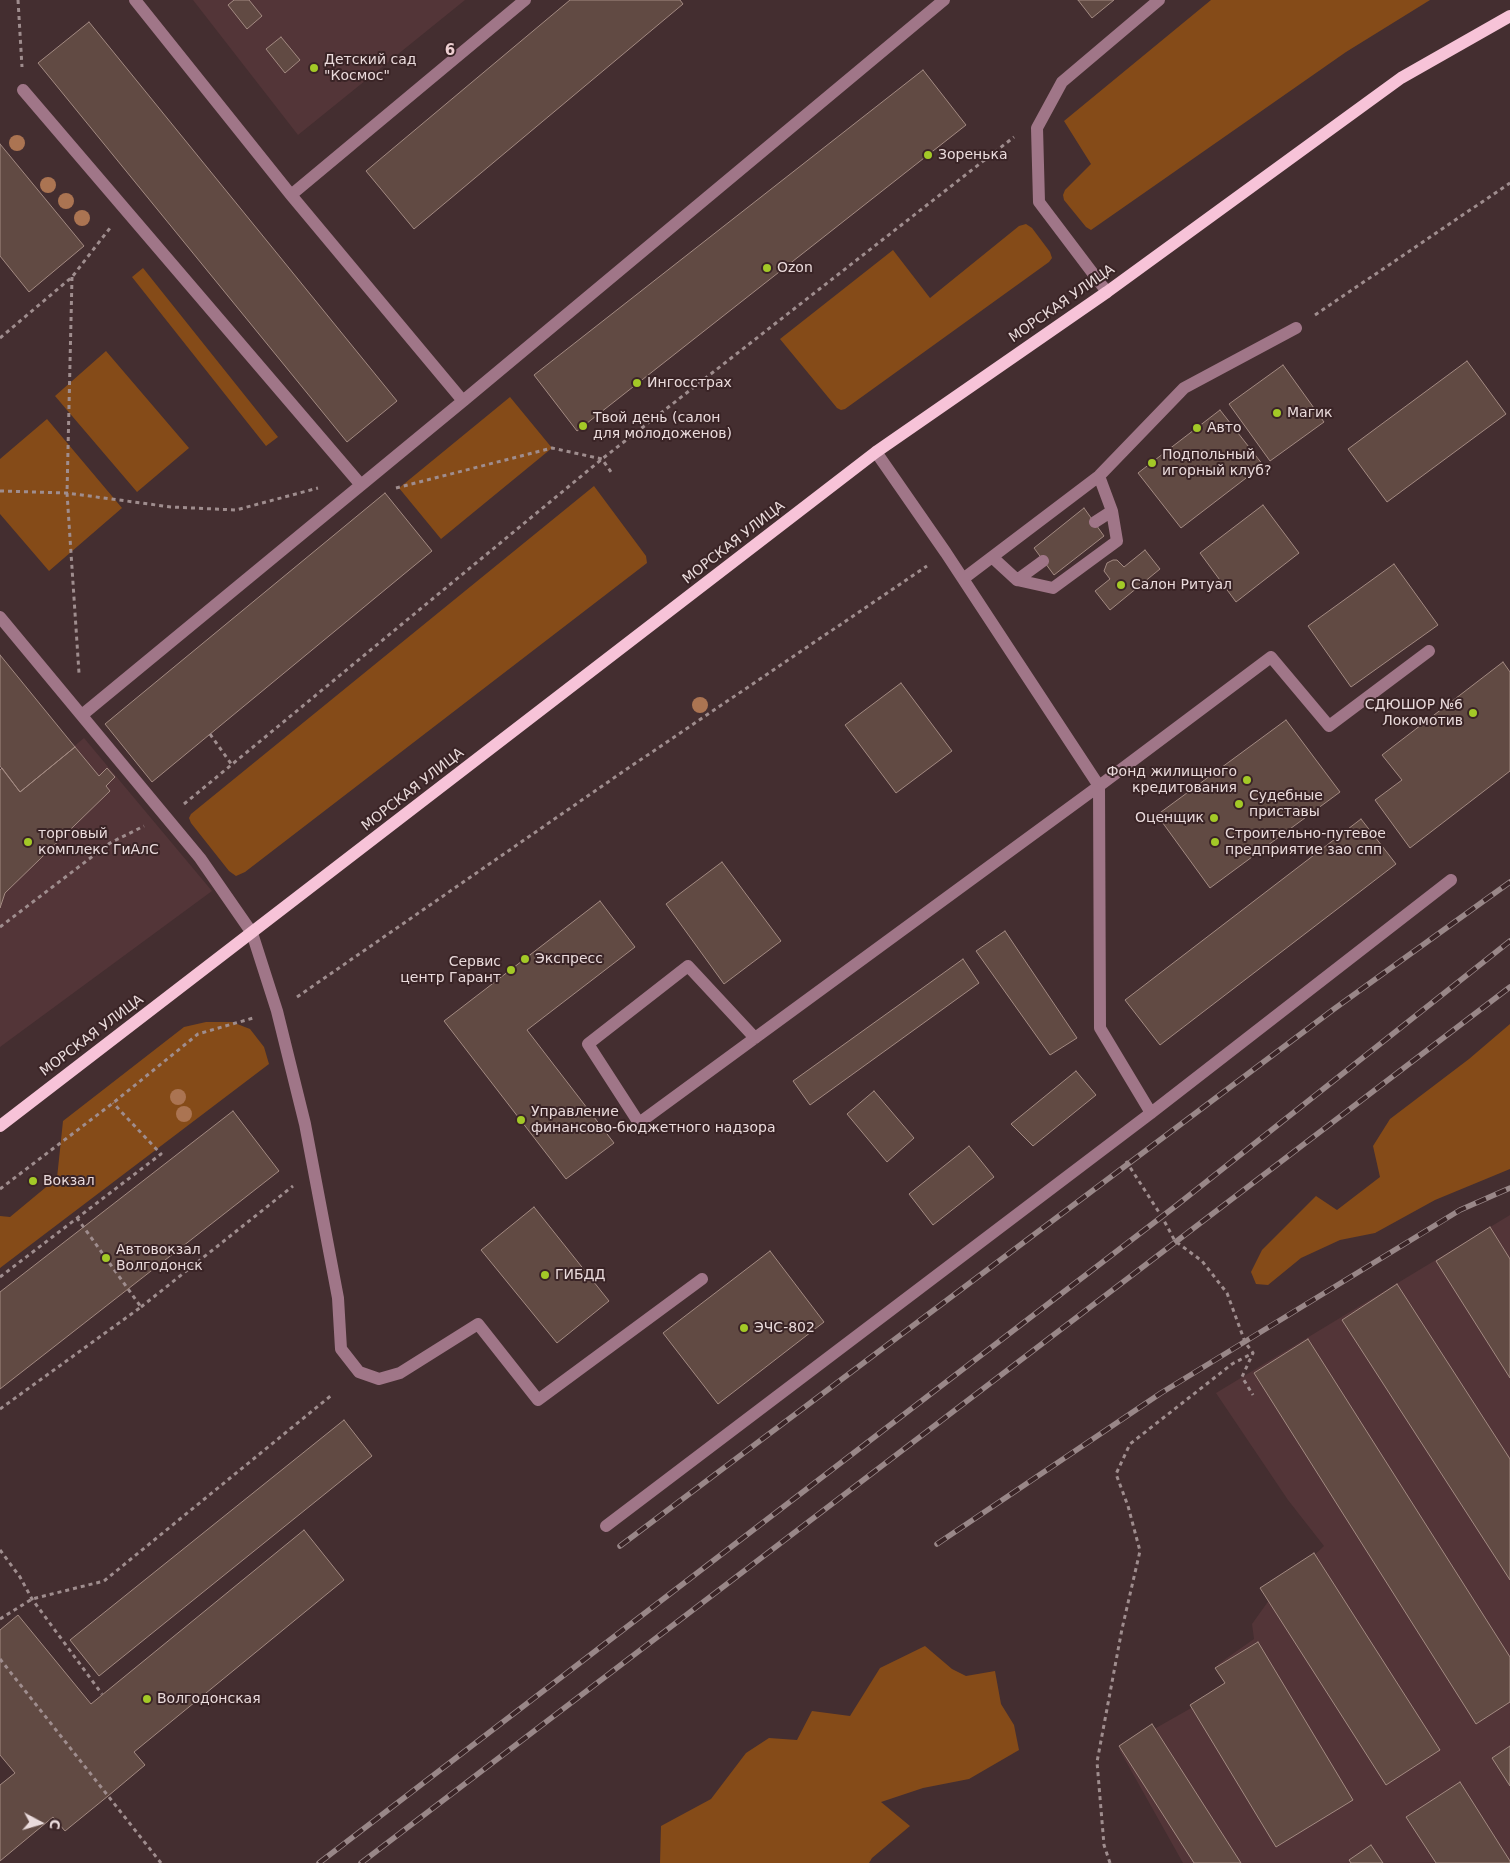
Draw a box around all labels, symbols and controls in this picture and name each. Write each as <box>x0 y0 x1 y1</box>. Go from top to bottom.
district label: 6 <box>445 42 455 60</box>
place label: Детский сад "Космос" <box>324 52 416 84</box>
marker: Детский сад "Космос" <box>308 62 320 74</box>
place label: Зоренька <box>938 147 1007 163</box>
marker: Зоренька <box>922 149 934 161</box>
place label: Ozon <box>777 260 813 276</box>
street label: МОРСКАЯ УЛИЦА <box>1006 261 1118 347</box>
marker: Ozon <box>761 262 773 274</box>
place label: Ингосстрах <box>647 375 732 391</box>
marker: Ингосстрах <box>631 377 643 389</box>
place label: Магик <box>1287 405 1333 421</box>
marker: Магик <box>1271 407 1283 419</box>
place label: Твой день (салон для молодоженов) <box>593 410 732 442</box>
marker: Твой день (салон для молодоженов) <box>577 420 589 432</box>
place label: Авто <box>1207 420 1242 436</box>
marker: Авто <box>1191 422 1203 434</box>
place label: Подпольный игорный клуб? <box>1162 447 1271 480</box>
marker: Подпольный игорный клуб? <box>1146 457 1158 469</box>
street label: МОРСКАЯ УЛИЦА <box>680 498 788 588</box>
place label: Салон Ритуал <box>1131 577 1232 593</box>
marker: Салон Ритуал <box>1115 579 1127 591</box>
place label: СДЮШОР №6 Локомотив <box>1365 697 1463 730</box>
marker: СДЮШОР №6 Локомотив <box>1467 707 1479 719</box>
street label: МОРСКАЯ УЛИЦА <box>359 745 467 835</box>
place label: Фонд жилищного кредитования <box>1107 764 1237 796</box>
marker: Фонд жилищного кредитования <box>1241 774 1253 786</box>
place label: Судебные приставы <box>1249 788 1323 820</box>
marker: Судебные приставы <box>1233 798 1245 810</box>
place label: Оценщик <box>1135 810 1204 826</box>
marker: Оценщик <box>1208 812 1220 824</box>
place label: торговый комплекс ГиАлС <box>38 826 159 859</box>
place label: Строительно-путевое предприятие зао спп <box>1225 826 1386 859</box>
marker: торговый комплекс ГиАлС <box>22 836 34 848</box>
marker: Строительно-путевое предприятие зао спп <box>1209 836 1221 848</box>
place label: Экспресс <box>535 951 603 967</box>
marker: Экспресс <box>519 953 531 965</box>
place label: Сервис центр Гарант <box>400 954 501 986</box>
marker: Сервис центр Гарант <box>505 964 517 976</box>
street label: МОРСКАЯ УЛИЦА <box>37 992 147 1080</box>
place label: Управление финансово-бюджетного надзора <box>531 1104 776 1136</box>
marker: Управление финансово-бюджетного надзора <box>515 1114 527 1126</box>
place label: Вокзал <box>43 1173 95 1189</box>
marker: Вокзал <box>27 1175 39 1187</box>
place label: Автовокзал Волгодонск <box>116 1242 203 1274</box>
marker: Автовокзал Волгодонск <box>100 1252 112 1264</box>
place label: ГИБДД <box>555 1267 605 1283</box>
marker: ГИБДД <box>539 1269 551 1281</box>
place label: ЭЧС-802 <box>754 1320 815 1336</box>
marker: ЭЧС-802 <box>738 1322 750 1334</box>
place label: Волгодонская <box>157 1691 261 1707</box>
marker: Волгодонская <box>141 1693 153 1705</box>
north arrow <box>15 1798 65 1848</box>
text: С <box>46 1819 63 1831</box>

